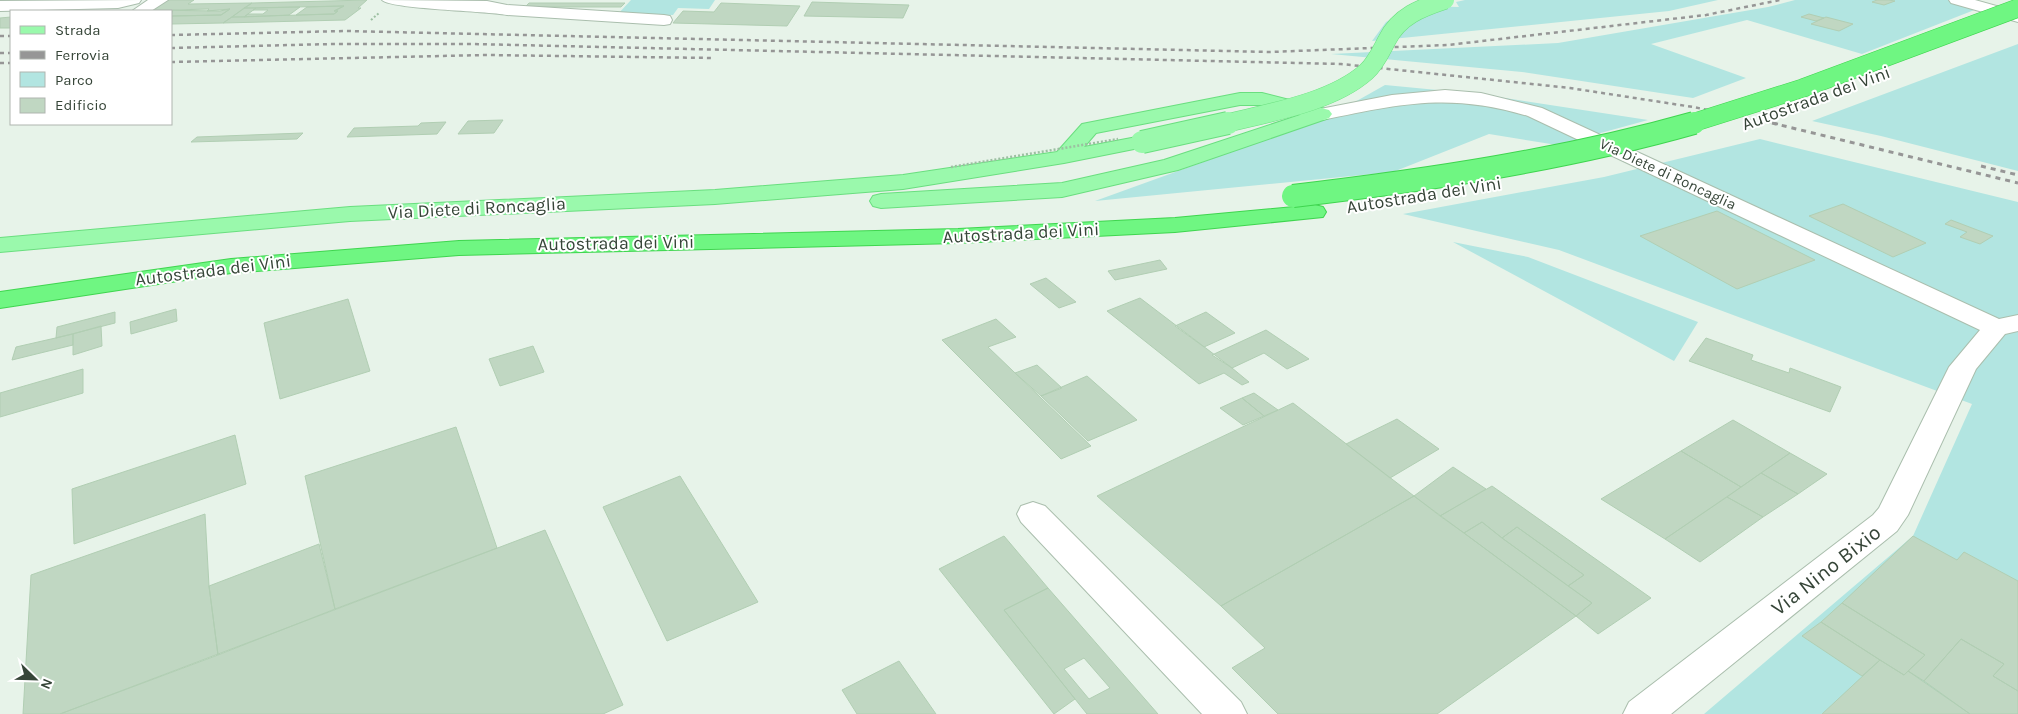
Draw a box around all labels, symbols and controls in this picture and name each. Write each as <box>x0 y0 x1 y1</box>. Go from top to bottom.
legend <box>10 10 172 125</box>
text: Strada <box>55 21 101 39</box>
text: Ferrovia <box>55 46 109 64</box>
street label: Autostrada dei Vini <box>1739 61 1893 135</box>
text: Parco <box>55 71 93 89</box>
text: Edificio <box>55 96 107 114</box>
street label: Via Diete di Roncaglia <box>1597 134 1739 214</box>
street label: Autostrada dei Vini <box>1345 172 1503 218</box>
street label: Via Diete di Roncaglia <box>387 192 567 224</box>
street label: Autostrada dei Vini <box>942 218 1100 248</box>
street label: Autostrada dei Vini <box>538 231 694 255</box>
street label: Autostrada dei Vini <box>134 250 292 290</box>
street label: Via Nino Bixio <box>1767 520 1885 620</box>
north arrow <box>10 654 60 704</box>
text: N <box>37 676 56 692</box>

